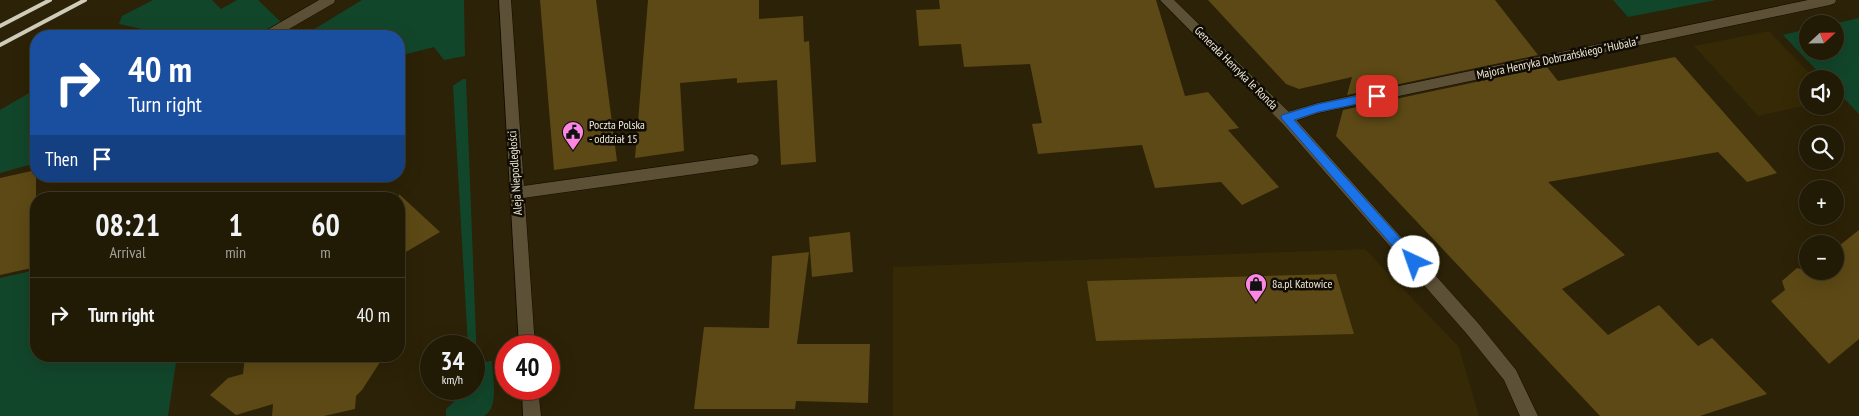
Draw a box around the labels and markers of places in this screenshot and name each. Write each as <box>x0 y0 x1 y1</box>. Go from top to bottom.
pin <box>1356 75 1398 117</box>
place label: Poczta Polska - oddział 15 <box>589 117 645 146</box>
public building icon: Poczta Polska - oddział 15 <box>561 120 585 151</box>
shop icon: 8a.pl Katowice <box>1244 272 1268 303</box>
place label: 8a.pl Katowice <box>1272 276 1332 291</box>

